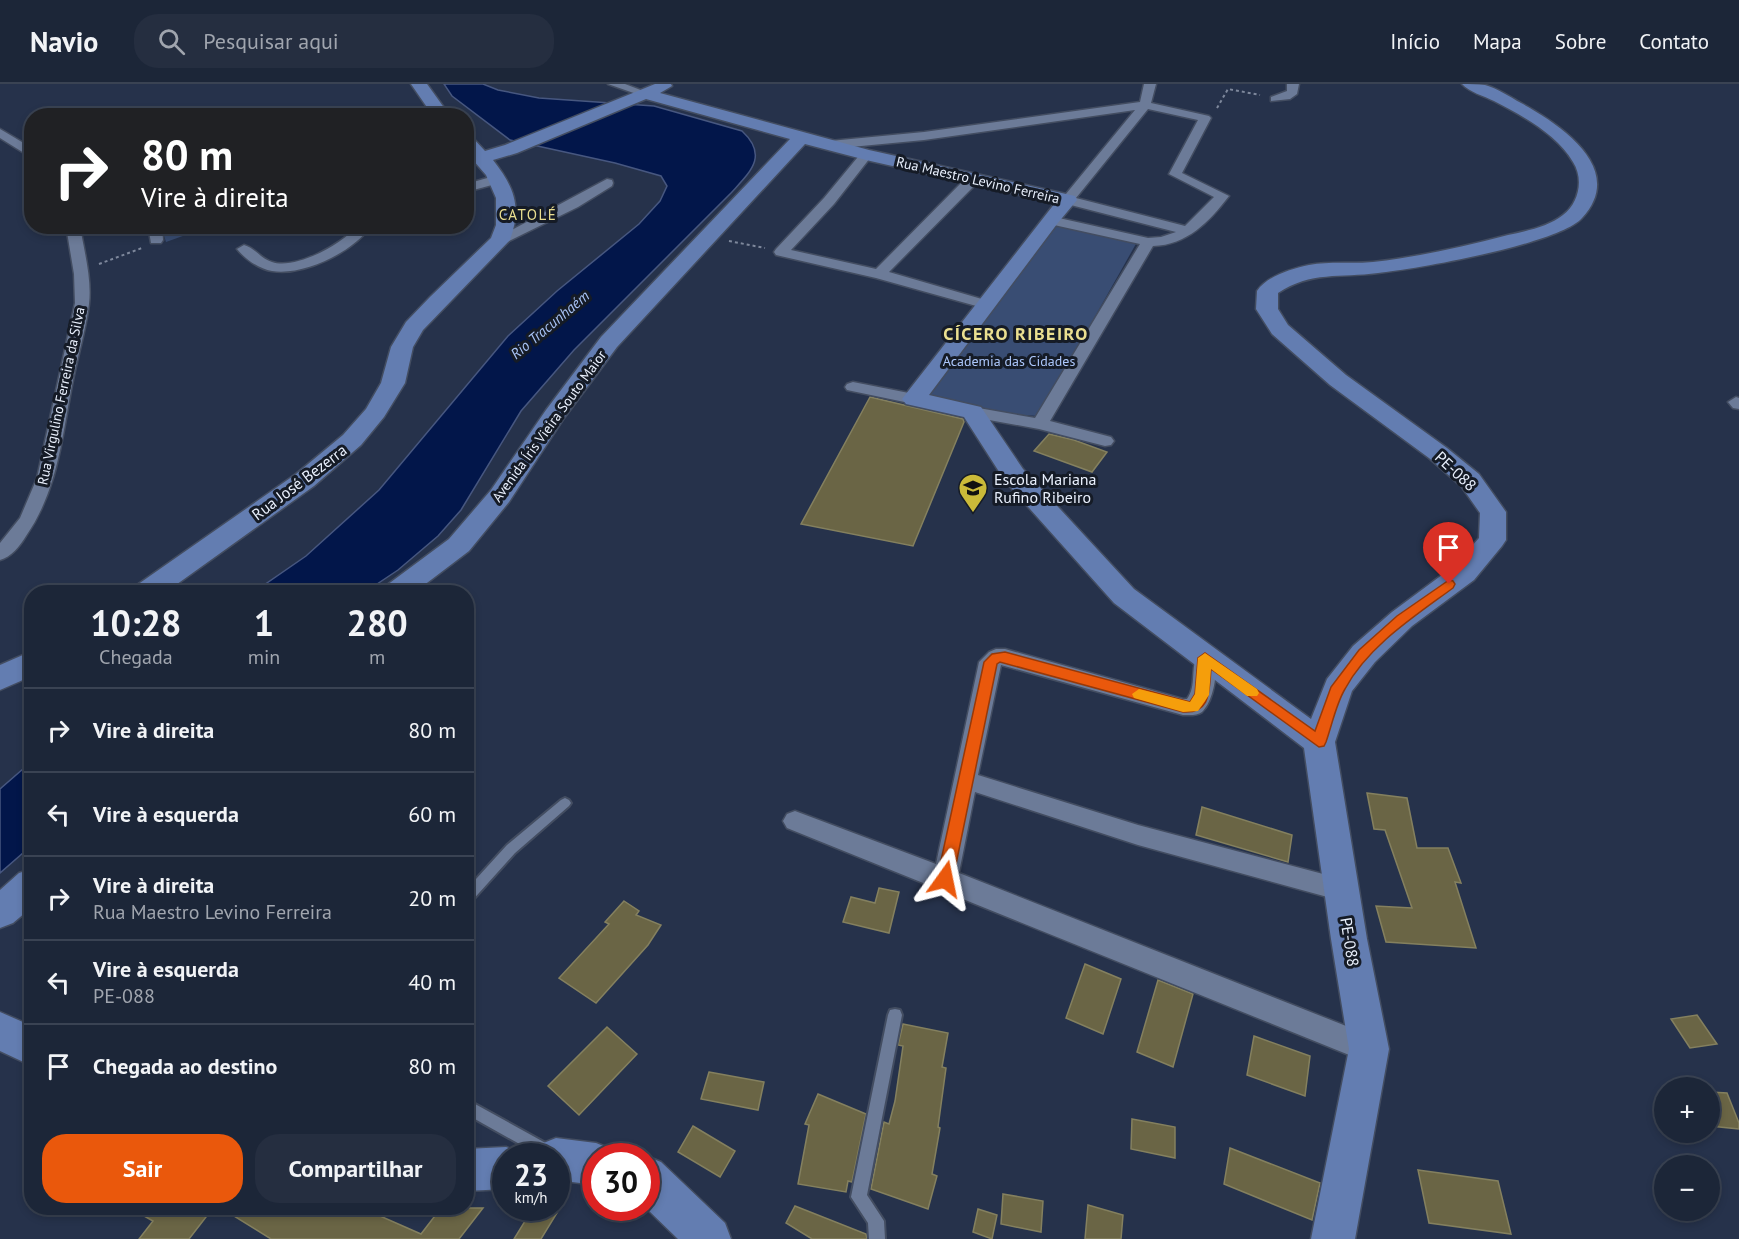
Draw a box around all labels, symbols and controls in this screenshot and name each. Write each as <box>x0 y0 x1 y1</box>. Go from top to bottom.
search box <box>134 14 554 68</box>
text: Navio <box>30 23 98 60</box>
icon: search <box>155 25 188 58</box>
text: Pesquisar aqui <box>203 27 339 55</box>
text: Início <box>1390 28 1440 55</box>
text: Mapa <box>1473 28 1522 55</box>
text: Sobre <box>1555 28 1606 55</box>
text: Contato <box>1639 28 1709 55</box>
text: 80 m <box>141 127 233 182</box>
icon: right <box>42 132 120 210</box>
street label: Rua Maestro Levino Ferreira <box>894 152 1062 208</box>
text: Vire à direita <box>141 180 289 214</box>
district label: CATOLÉ <box>499 205 557 224</box>
water label: Rio Tracunhaém <box>506 286 593 363</box>
street label: Rua Virgulino Ferreira da Silva <box>33 305 89 487</box>
district label: CÍCERO RIBEIRO <box>943 322 1089 345</box>
street label: Avenida Íris Vieira Souto Maior <box>488 346 610 505</box>
park label: Academia das Cidades <box>943 352 1075 370</box>
street label: Rua José Bezerra <box>248 440 350 524</box>
street label: PE-088 <box>1431 447 1481 495</box>
place label: Escola Mariana Rufino Ribeiro <box>994 469 1097 507</box>
school or university icon: Escola Mariana Rufino Ribeiro <box>957 472 989 514</box>
pin <box>1423 522 1474 584</box>
icon: arrive <box>1432 531 1465 564</box>
text: 10:28 <box>90 599 182 646</box>
text: 1 <box>254 599 274 646</box>
text: 280 <box>347 599 408 646</box>
text: Chegada <box>99 644 173 670</box>
text: min <box>248 644 280 670</box>
text: m <box>369 644 385 670</box>
icon: right <box>42 714 75 747</box>
text: Vire à direita <box>93 716 214 744</box>
text: 80 m <box>408 716 456 744</box>
icon: left <box>42 798 75 831</box>
text: Vire à esquerda <box>93 800 239 828</box>
text: 60 m <box>408 800 456 828</box>
position arrow <box>913 847 977 911</box>
text: Vire à direita <box>93 871 214 899</box>
icon: right <box>42 882 75 915</box>
text: 20 m <box>408 884 456 912</box>
text: Rua Maestro Levino Ferreira <box>93 899 332 925</box>
street label: PE-088 <box>1336 916 1364 968</box>
text: Vire à esquerda <box>93 955 239 983</box>
icon: left <box>42 966 75 999</box>
text: 40 m <box>408 968 456 996</box>
text: PE-088 <box>93 983 155 1009</box>
icon: arrive <box>42 1050 75 1083</box>
text: Chegada ao destino <box>93 1052 277 1080</box>
text: 80 m <box>408 1052 456 1080</box>
map controls <box>1654 1077 1720 1221</box>
button: + <box>1654 1077 1720 1143</box>
button: Sair <box>42 1134 243 1203</box>
button: Compartilhar <box>255 1134 456 1203</box>
speed limit sign: 30 <box>582 1143 660 1221</box>
text: 23 <box>514 1155 548 1194</box>
button: − <box>1654 1155 1720 1221</box>
text: km/h <box>515 1188 547 1207</box>

